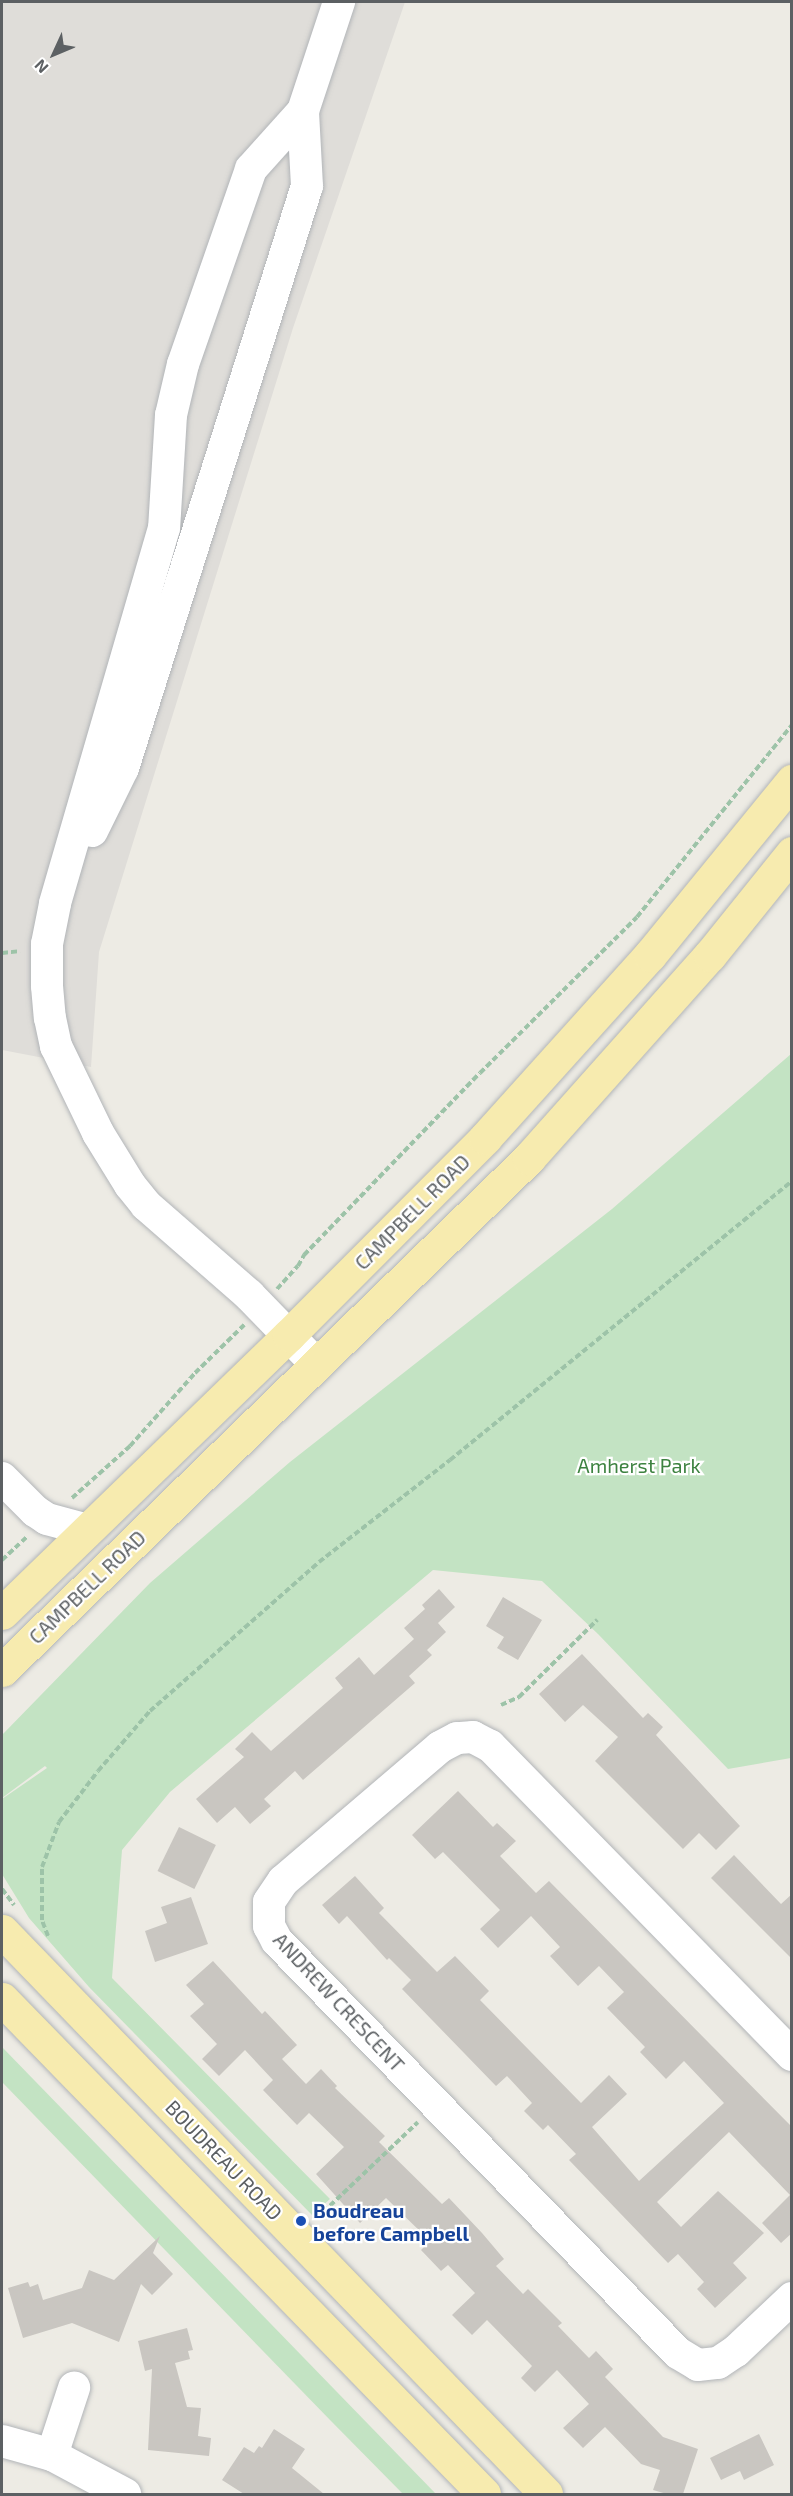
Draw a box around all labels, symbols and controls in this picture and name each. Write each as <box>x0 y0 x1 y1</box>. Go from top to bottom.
north arrow <box>24 24 84 84</box>
text: N <box>30 56 52 78</box>
street label: CAMPBELL ROAD <box>349 1149 475 1275</box>
park label: Amherst Park <box>577 1453 701 1477</box>
street label: CAMPBELL ROAD <box>24 1525 150 1649</box>
street label: ANDREW CRESCENT <box>268 1928 410 2076</box>
street label: BOUDREAU ROAD <box>161 2095 287 2225</box>
place label: Boudreau before Campbell <box>313 2198 469 2245</box>
marker: Boudreau before Campbell <box>294 2214 308 2228</box>

